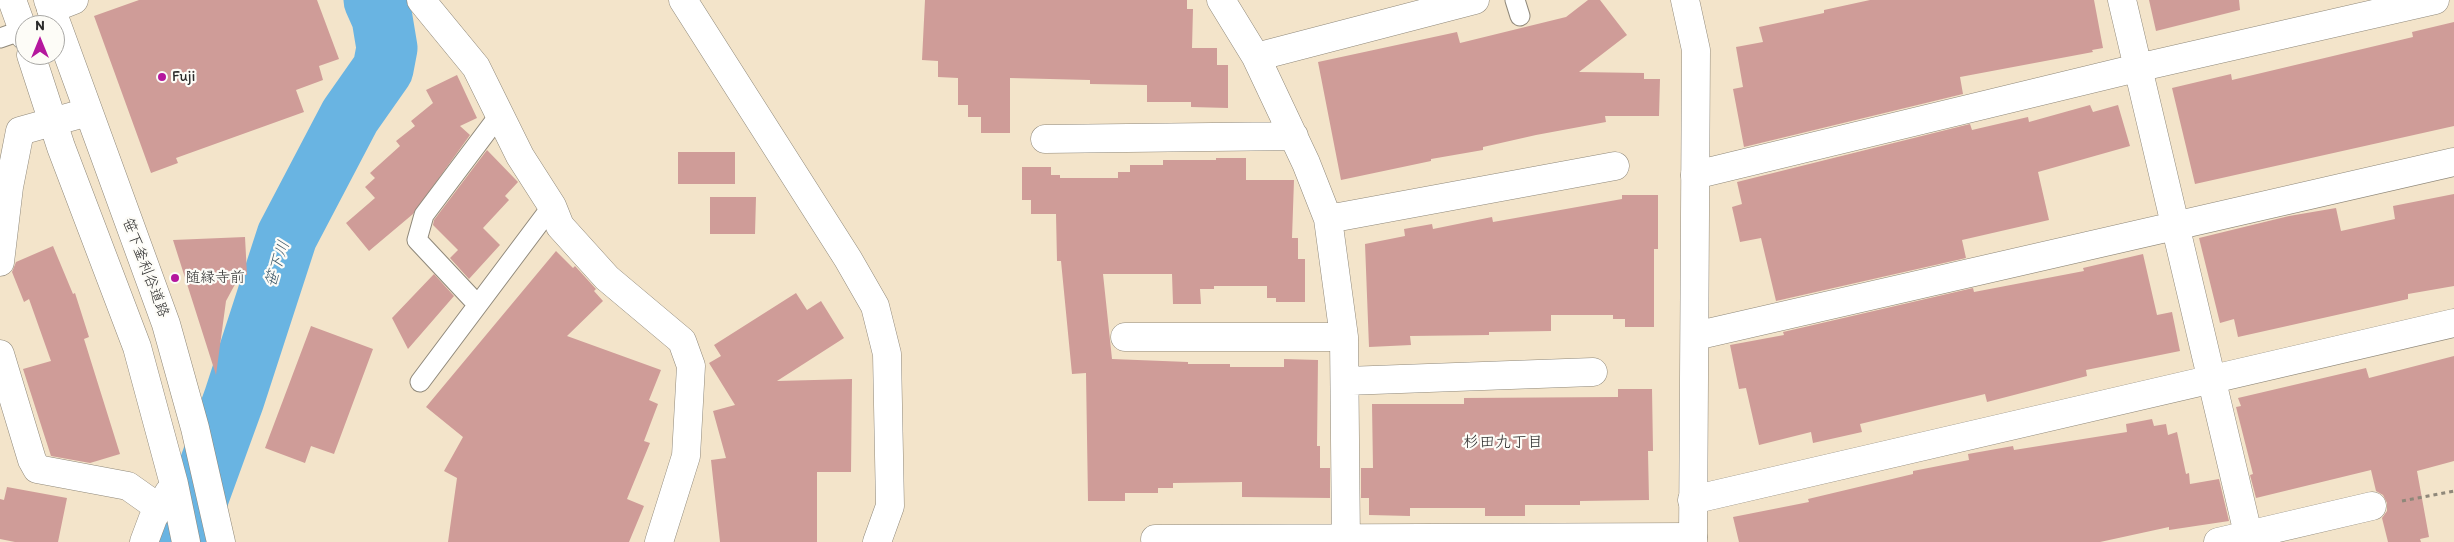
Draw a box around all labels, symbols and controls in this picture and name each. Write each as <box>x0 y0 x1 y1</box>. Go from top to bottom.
north arrow <box>15 15 65 65</box>
text: N <box>35 17 45 34</box>
place label: Fuji <box>172 68 195 86</box>
marker: Fuji <box>156 71 168 83</box>
street label: 笹下釜利谷道路 <box>118 216 172 320</box>
water label: 笹下川 <box>261 238 295 290</box>
place label: 随縁寺前 <box>185 269 245 287</box>
marker: 随縁寺前 <box>169 272 181 284</box>
district label: 杉田九丁目 <box>1463 433 1543 453</box>

